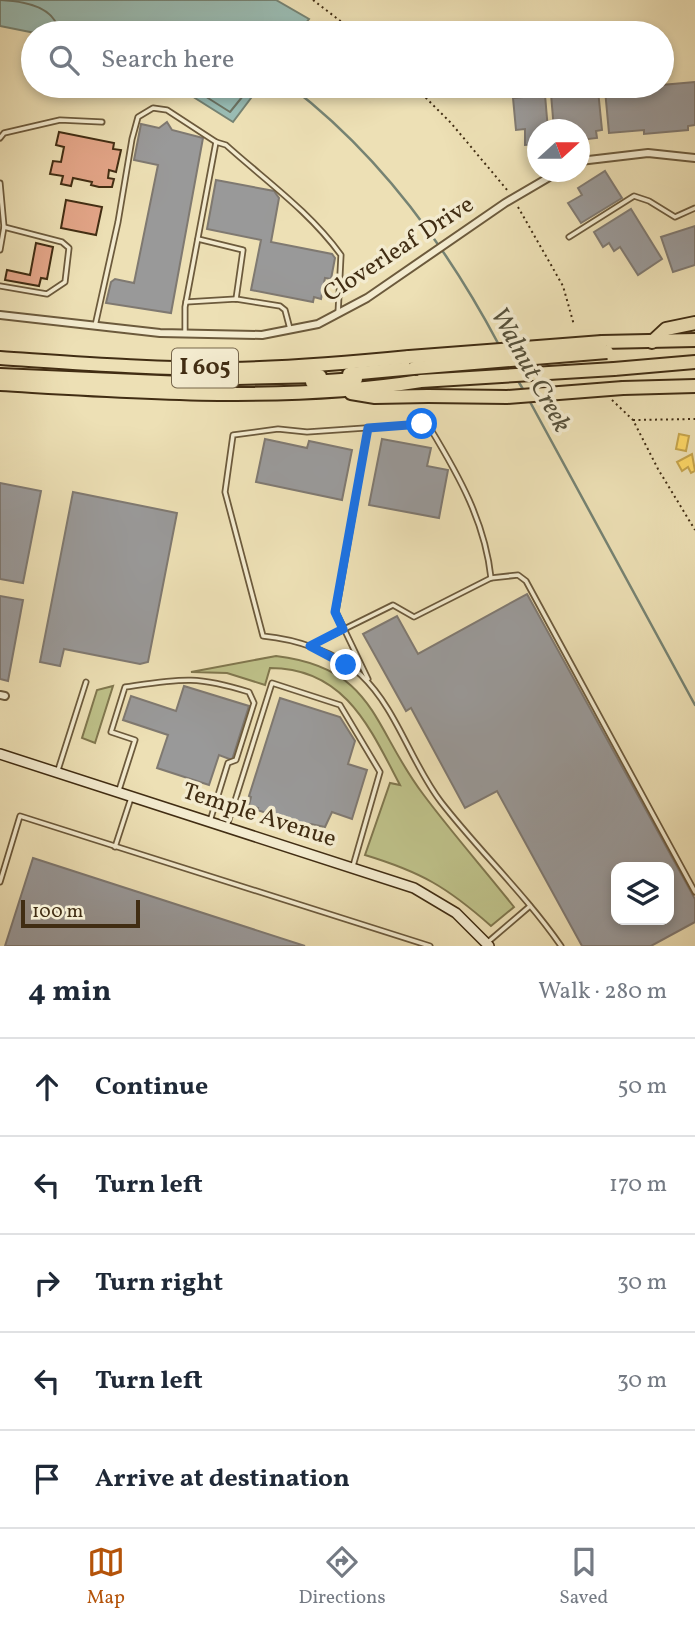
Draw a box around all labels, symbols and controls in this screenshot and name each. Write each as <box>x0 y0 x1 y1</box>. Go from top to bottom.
search box <box>21 21 674 98</box>
icon: search <box>45 41 83 79</box>
text: Search here <box>101 42 234 78</box>
north arrow <box>527 119 590 182</box>
street label: Cloverleaf Drive <box>317 188 481 312</box>
water label: Walnut Creek <box>481 301 579 439</box>
road number: I 605 <box>172 348 238 388</box>
route start <box>406 408 437 439</box>
route end <box>330 649 361 680</box>
street label: Temple Avenue <box>177 775 341 857</box>
map controls <box>611 862 674 925</box>
button: layers <box>611 862 674 925</box>
scale bar <box>21 897 140 929</box>
text: 100 m <box>32 899 83 925</box>
text: 4 min <box>28 971 112 1013</box>
text: Walk · 280 m <box>538 976 667 1008</box>
icon: ahead <box>28 1068 66 1106</box>
text: Continue <box>95 1069 208 1105</box>
text: 50 m <box>618 1071 667 1103</box>
icon: left <box>28 1166 66 1204</box>
text: Turn left <box>95 1167 203 1203</box>
text: 170 m <box>609 1169 667 1201</box>
icon: right <box>28 1264 66 1302</box>
text: Turn right <box>95 1265 223 1301</box>
text: 30 m <box>617 1267 667 1299</box>
icon: left <box>28 1362 66 1400</box>
text: Turn left <box>95 1363 203 1399</box>
text: 30 m <box>617 1365 667 1397</box>
icon: arrive <box>28 1460 66 1498</box>
text: Arrive at destination <box>95 1461 350 1497</box>
tab: Map <box>87 1543 125 1611</box>
tab: Directions <box>299 1543 386 1611</box>
tab: Saved <box>559 1543 608 1611</box>

